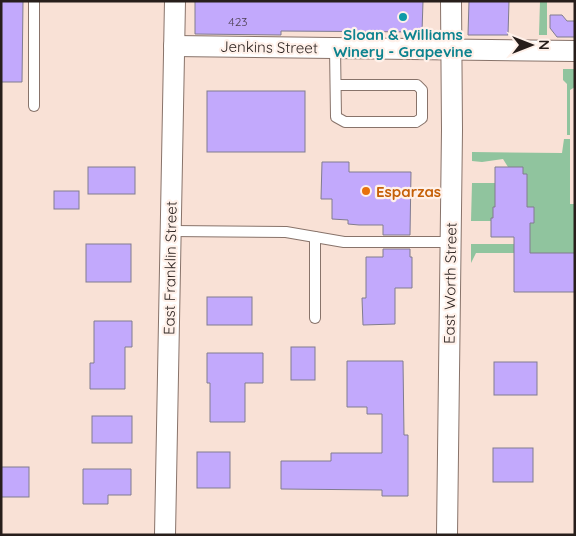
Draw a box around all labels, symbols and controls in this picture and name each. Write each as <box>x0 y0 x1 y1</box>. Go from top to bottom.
marker: Sloan & Williams Winery - Grapevine <box>397 11 409 23</box>
house number: 423 <box>228 14 248 29</box>
north arrow <box>506 20 556 70</box>
place label: Sloan & Williams Winery - Grapevine <box>333 25 473 61</box>
street label: Jenkins Street <box>220 37 318 57</box>
text: N <box>535 40 553 50</box>
place label: Esparzas <box>376 182 441 201</box>
marker: Esparzas <box>360 185 372 197</box>
street label: East Franklin Street <box>159 201 181 335</box>
street label: East Worth Street <box>439 222 461 344</box>

